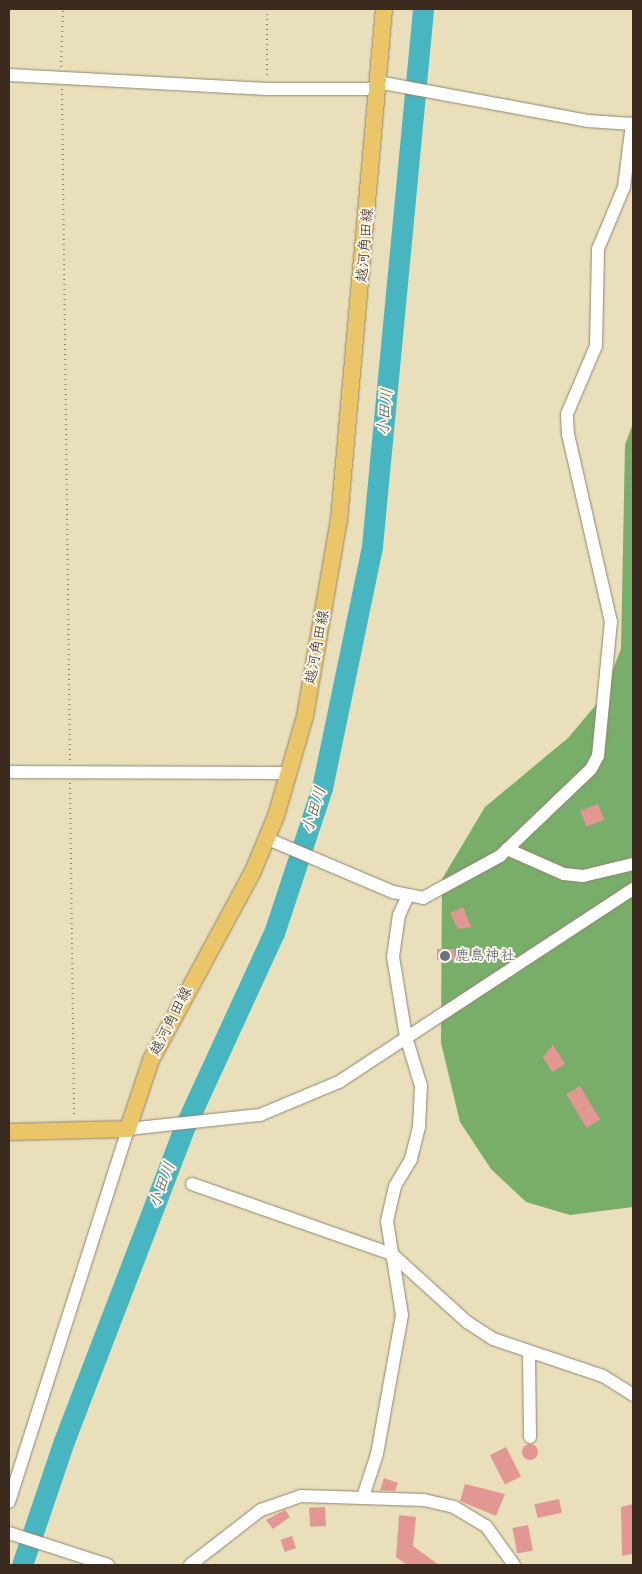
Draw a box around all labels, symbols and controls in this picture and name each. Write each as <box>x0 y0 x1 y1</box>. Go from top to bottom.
street label: 越河角田線 <box>353 207 377 283</box>
water label: 小田川 <box>373 387 397 437</box>
street label: 越河角田線 <box>301 608 333 686</box>
water label: 小田川 <box>298 784 330 836</box>
place label: 鹿島神社 <box>455 947 515 965</box>
marker: 鹿島神社 <box>439 950 451 962</box>
street label: 越河角田線 <box>146 984 196 1058</box>
water label: 小田川 <box>144 1159 180 1211</box>

